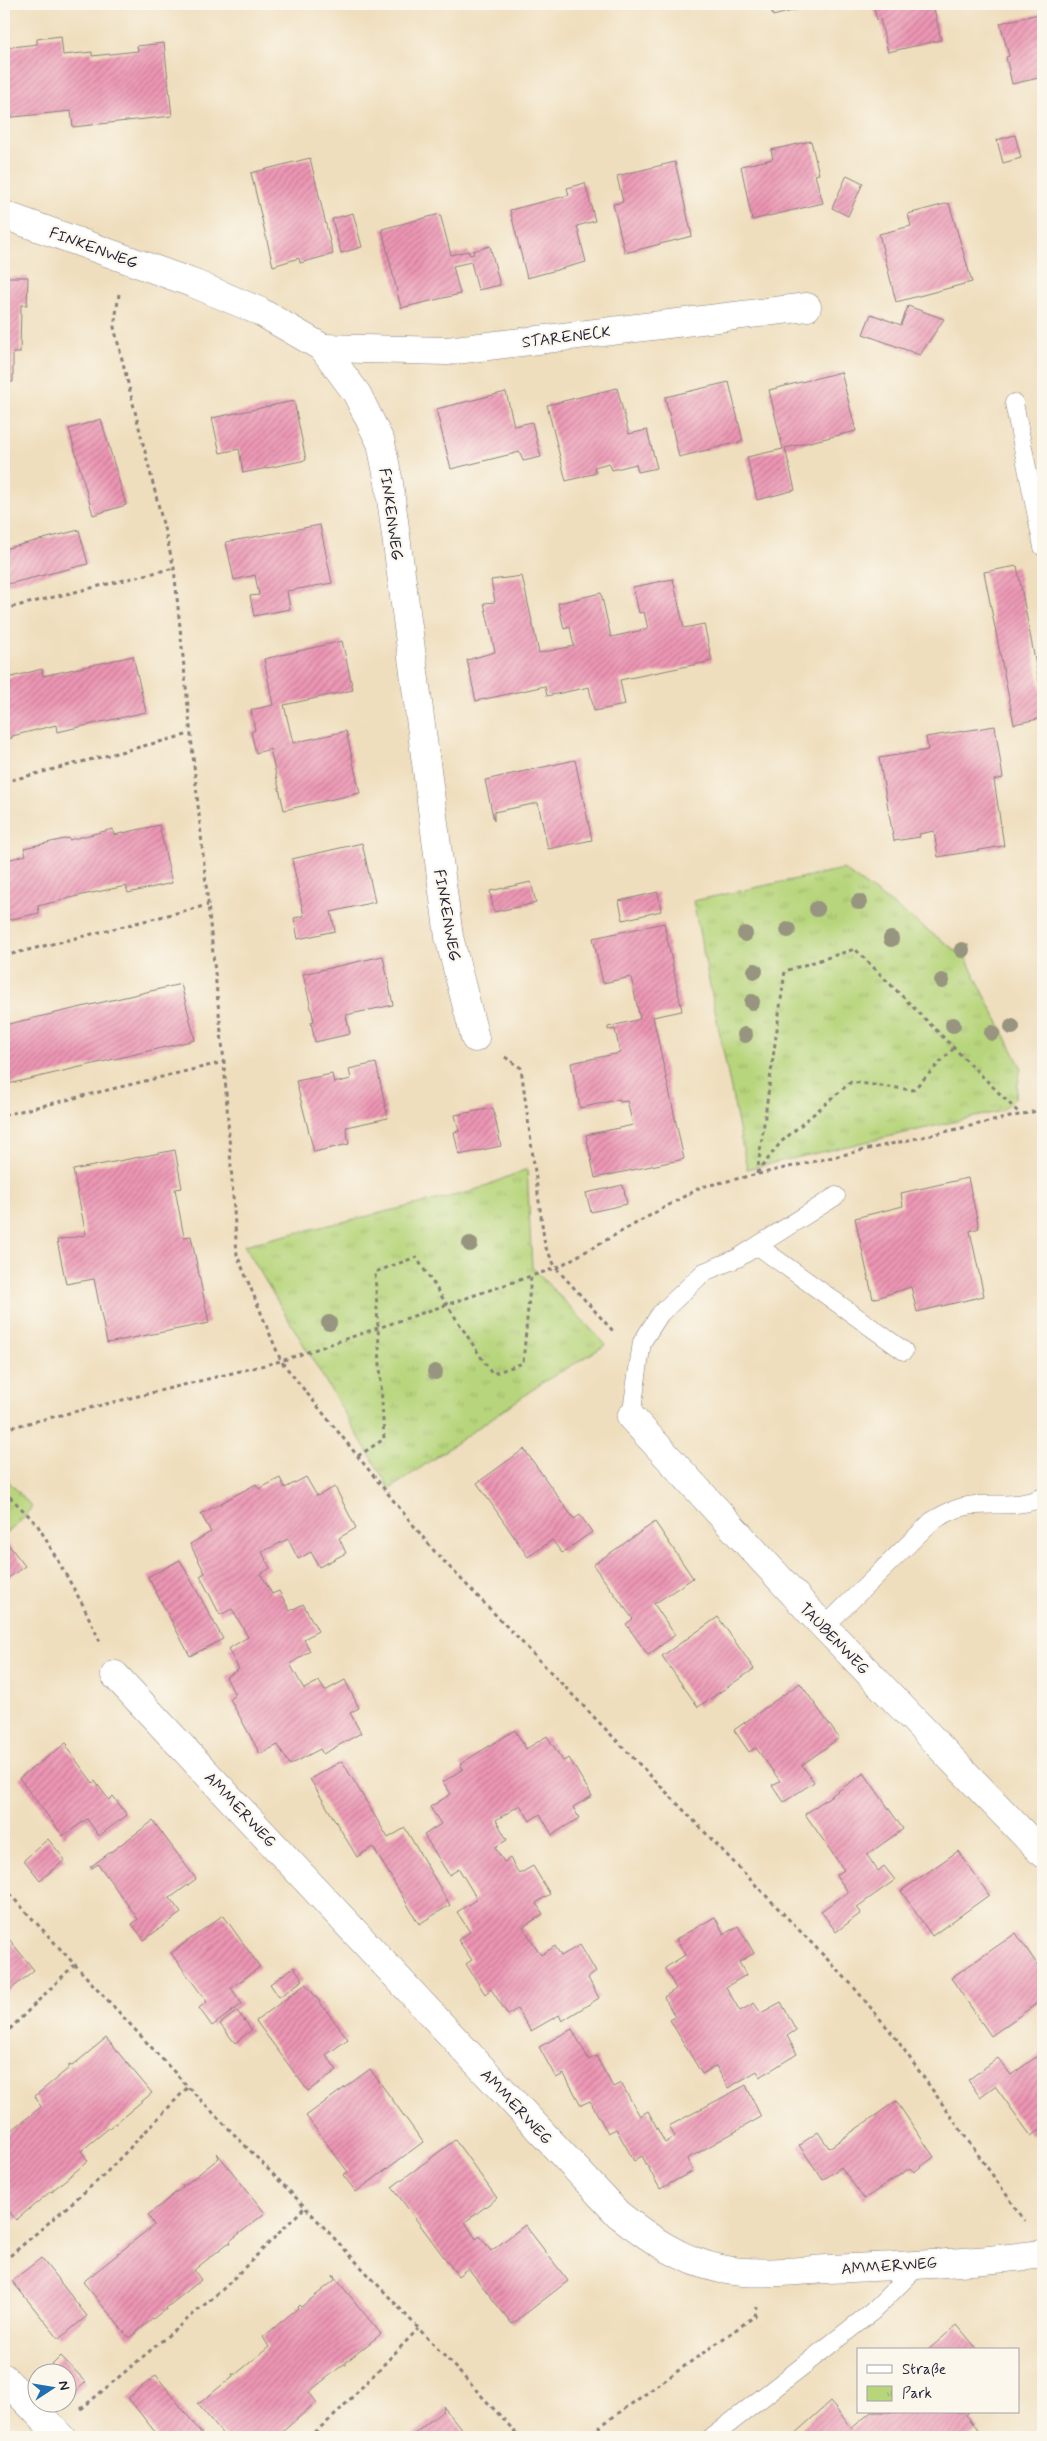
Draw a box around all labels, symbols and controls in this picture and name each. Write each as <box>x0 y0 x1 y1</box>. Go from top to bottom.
street label: FINKENWEG <box>46 223 141 274</box>
street label: STARENECK <box>521 322 612 353</box>
street label: FINKENWEG <box>374 467 407 562</box>
street label: FINKENWEG <box>428 868 465 963</box>
street label: TAUBENWEG <box>794 1599 874 1680</box>
street label: AMMERWEG <box>199 1768 281 1853</box>
street label: AMMERWEG <box>475 2065 557 2150</box>
street label: AMMERWEG <box>840 2253 938 2280</box>
legend <box>857 2348 1020 2414</box>
text: Straße <box>902 2360 946 2380</box>
north arrow <box>28 2364 78 2414</box>
text: N <box>54 2379 74 2392</box>
text: Park <box>902 2384 932 2404</box>

